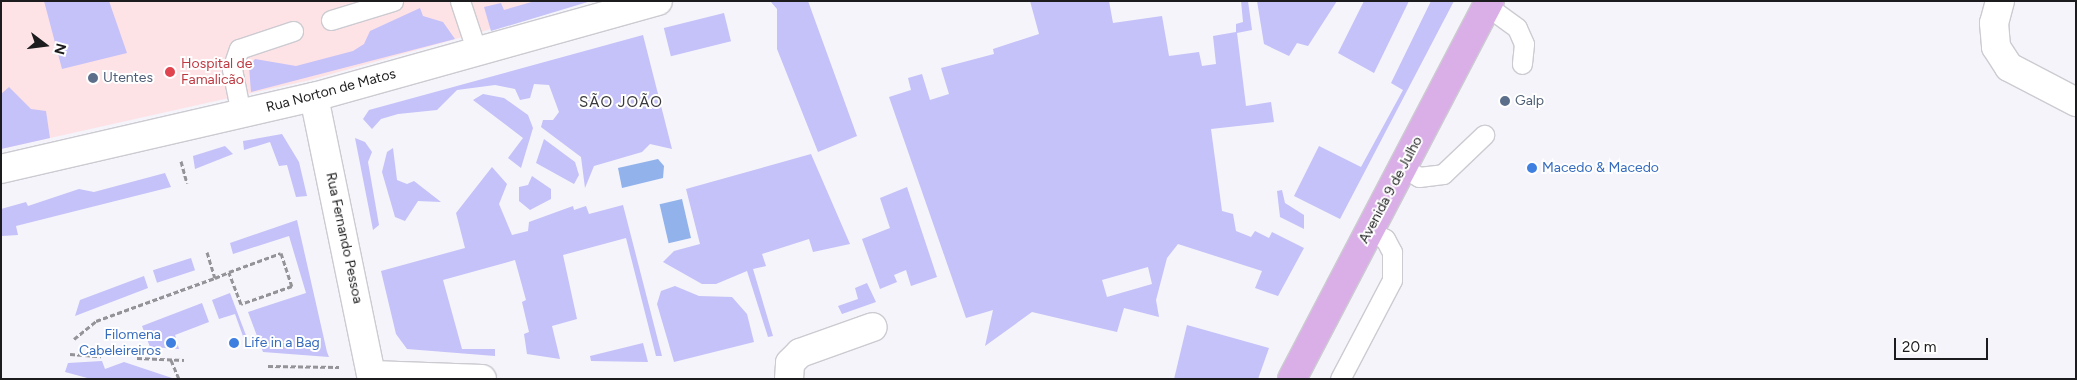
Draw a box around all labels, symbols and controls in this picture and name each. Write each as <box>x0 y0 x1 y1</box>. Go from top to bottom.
north arrow <box>20 20 70 70</box>
text: N <box>50 42 70 56</box>
place label: Hospital de Famalicão <box>181 56 252 88</box>
marker: Hospital de Famalicão <box>163 65 177 79</box>
street label: Rua Norton de Matos <box>264 66 398 116</box>
place label: Utentes <box>103 70 153 86</box>
marker: Utentes <box>87 72 99 84</box>
place label: Galp <box>1515 93 1544 109</box>
district label: SÃO JOÃO <box>578 94 664 112</box>
marker: Galp <box>1499 95 1511 107</box>
street label: Avenida 9 de Julho <box>1356 134 1426 246</box>
place label: Macedo & Macedo <box>1542 160 1659 176</box>
marker: Macedo & Macedo <box>1526 162 1538 174</box>
street label: Rua Fernando Pessoa <box>322 171 366 305</box>
place label: Filomena Cabeleireiros <box>79 327 161 360</box>
scale bar <box>1897 328 1991 360</box>
place label: Life in a Bag <box>244 335 320 351</box>
marker: Filomena Cabeleireiros <box>165 337 177 349</box>
marker: Life in a Bag <box>228 337 240 349</box>
text: 20 m <box>1902 338 1936 356</box>

